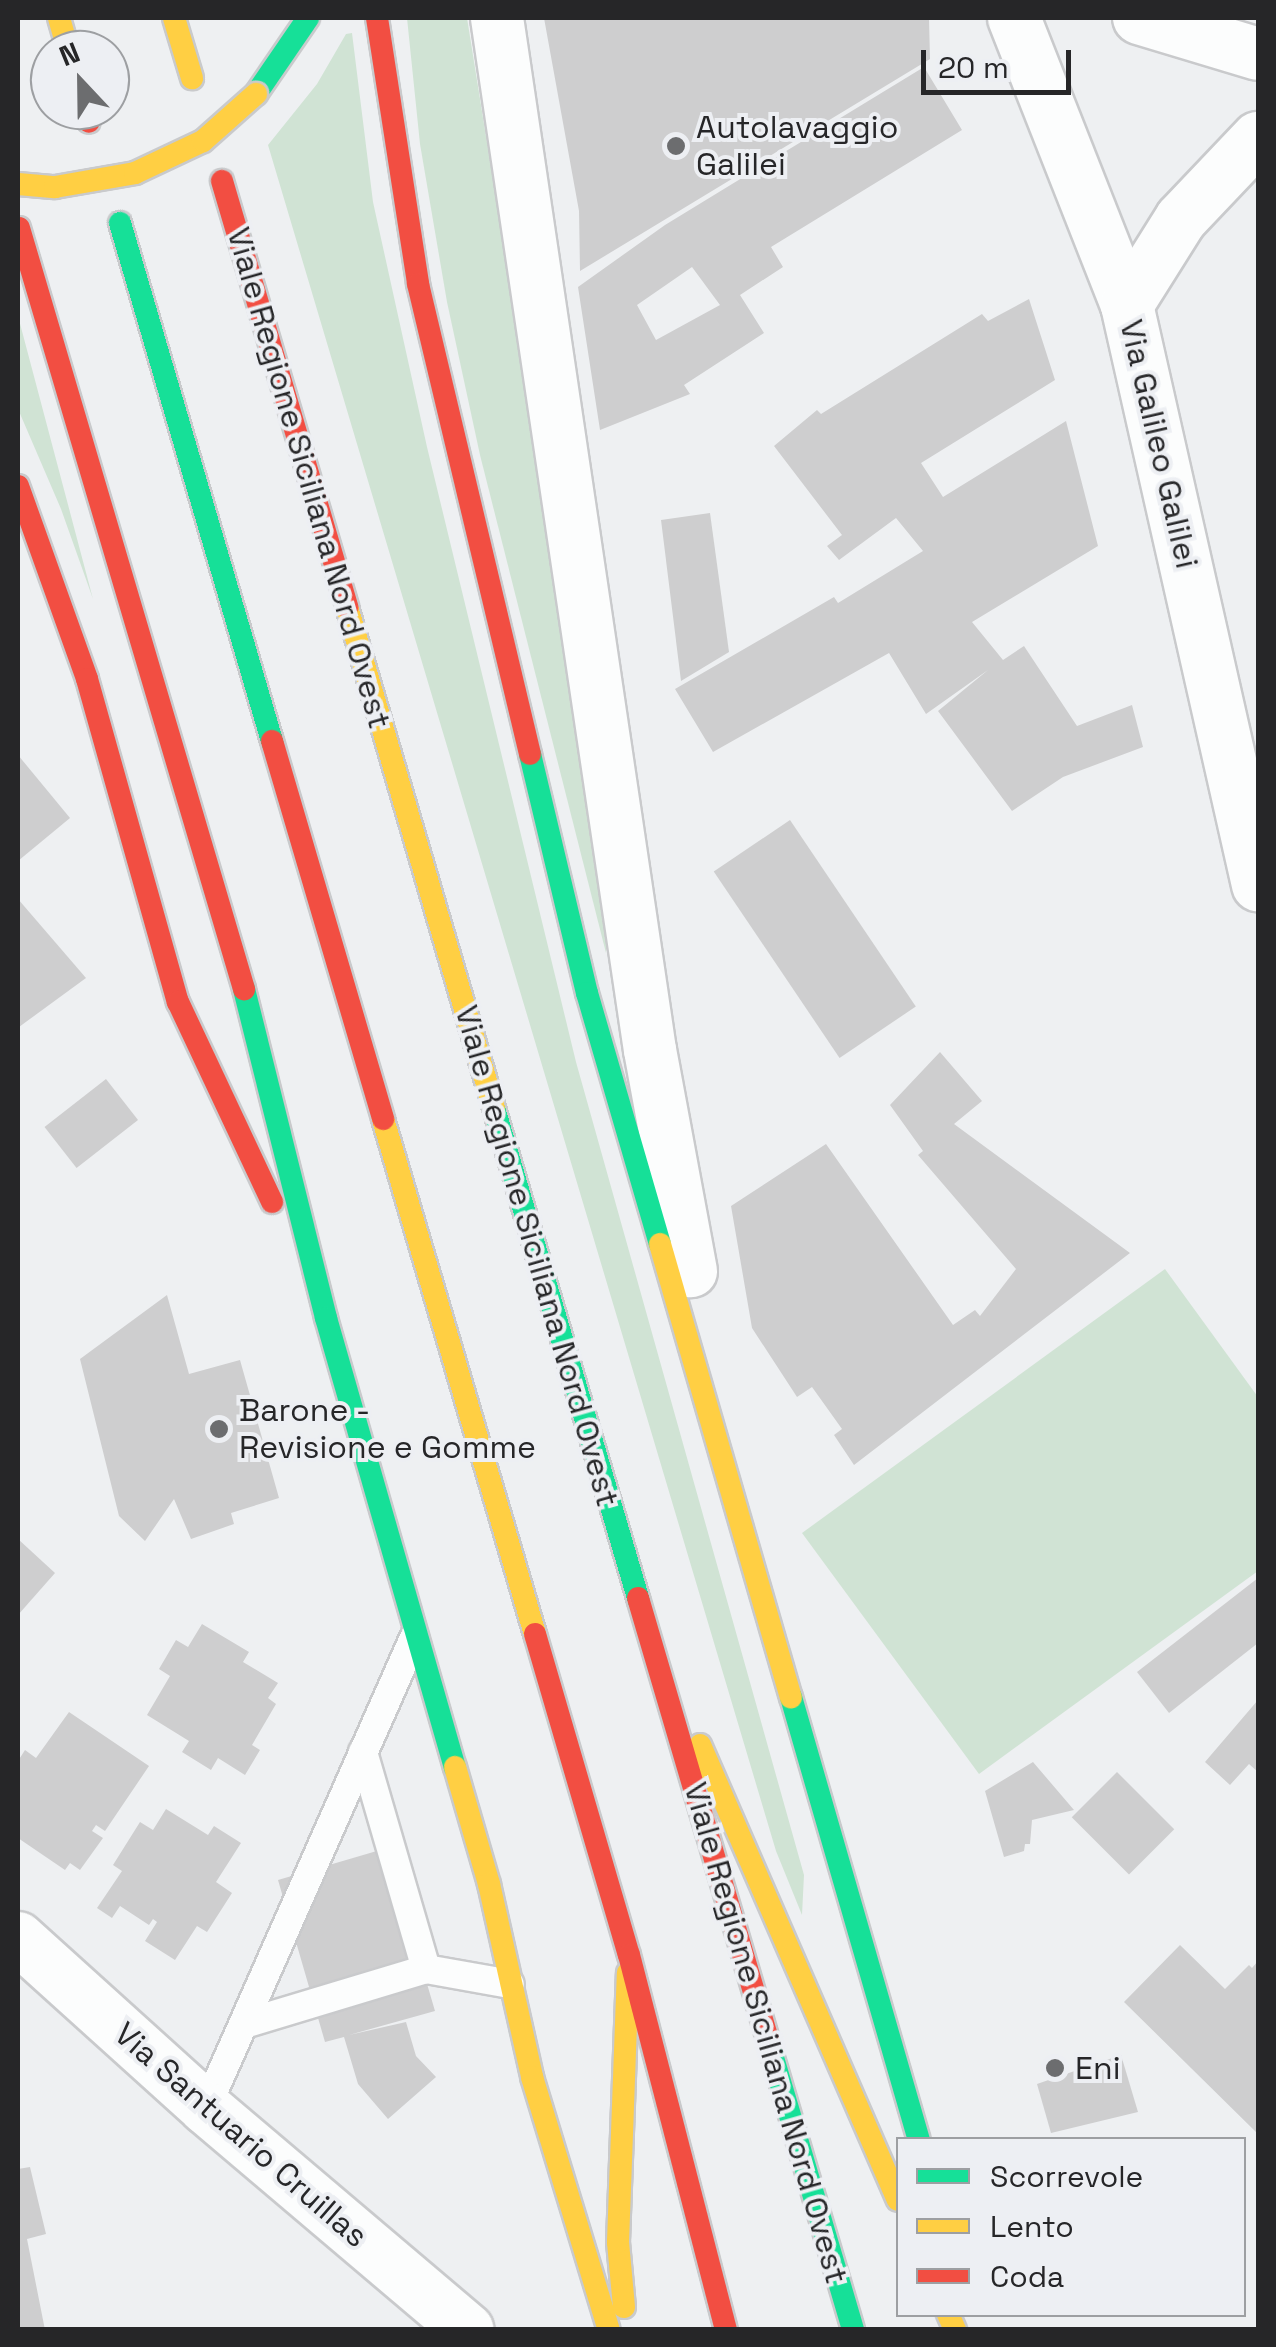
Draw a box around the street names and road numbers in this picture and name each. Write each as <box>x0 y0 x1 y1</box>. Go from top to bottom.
street label: Viale Regione Siciliana Nord Ovest <box>219 223 399 733</box>
street label: Via Galileo Galilei <box>1112 316 1206 572</box>
street label: Viale Regione Siciliana Nord Ovest <box>447 1001 627 1511</box>
street label: Viale Regione Siciliana Nord Ovest <box>676 1778 856 2288</box>
street label: Via Santuario Cruillas <box>107 2015 375 2255</box>

